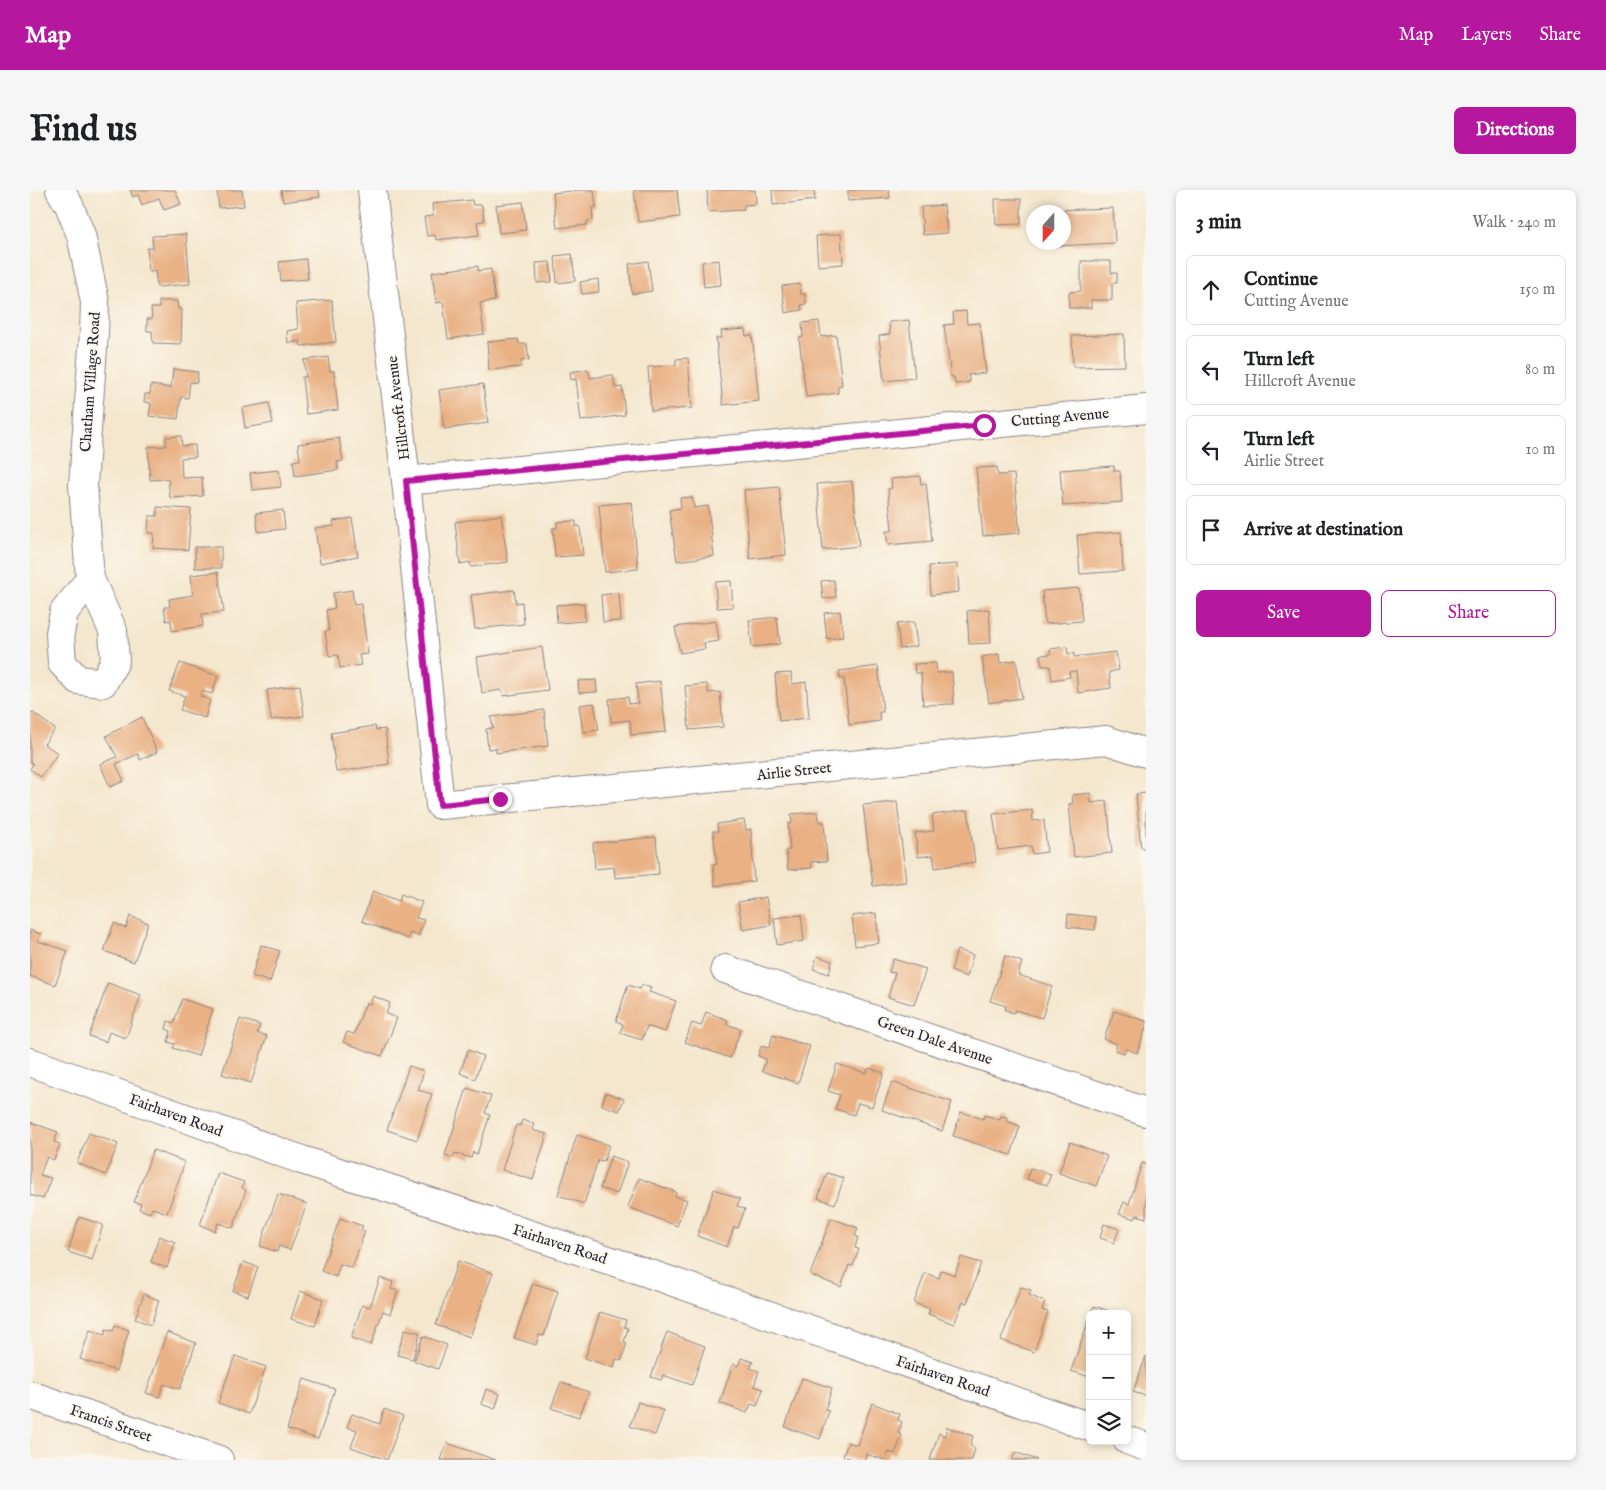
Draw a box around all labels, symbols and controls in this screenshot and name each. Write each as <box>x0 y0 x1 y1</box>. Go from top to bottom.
text: Map <box>25 20 71 51</box>
text: Map <box>1399 24 1433 47</box>
text: Layers <box>1461 24 1512 47</box>
text: Share <box>1540 24 1581 47</box>
button: Directions <box>1454 107 1576 154</box>
text: Find us <box>30 108 137 153</box>
north arrow <box>1026 205 1071 250</box>
text: 3 min <box>1196 209 1241 236</box>
text: Walk · 240 m <box>1472 213 1556 233</box>
text: Continue <box>1244 268 1318 292</box>
icon: ahead <box>1197 276 1225 304</box>
text: 150 m <box>1520 280 1555 300</box>
text: Cutting Avenue <box>1244 292 1349 312</box>
street label: Chatham Village Road <box>76 310 105 453</box>
text: Turn left <box>1244 348 1315 372</box>
street label: Hillcroft Avenue <box>383 355 414 461</box>
icon: left <box>1197 356 1225 384</box>
text: 80 m <box>1525 360 1555 380</box>
text: Hillcroft Avenue <box>1244 372 1356 392</box>
street label: Cutting Avenue <box>1010 404 1110 431</box>
route start <box>973 414 996 437</box>
text: Turn left <box>1244 428 1315 452</box>
icon: left <box>1197 436 1225 464</box>
text: 10 m <box>1525 440 1555 460</box>
text: Airlie Street <box>1244 452 1324 472</box>
icon: arrive <box>1197 516 1225 544</box>
text: Arrive at destination <box>1244 518 1403 542</box>
button: Save <box>1196 590 1371 637</box>
button: Share <box>1381 590 1556 637</box>
street label: Airlie Street <box>755 758 832 785</box>
route end <box>489 788 512 811</box>
street label: Green Dale Avenue <box>875 1012 995 1069</box>
street label: Fairhaven Road <box>126 1090 226 1142</box>
street label: Fairhaven Road <box>510 1220 610 1269</box>
map controls <box>1086 1310 1131 1445</box>
button: + <box>1086 1310 1131 1355</box>
street label: Fairhaven Road <box>893 1352 993 1402</box>
button: − <box>1086 1355 1131 1400</box>
button: layers <box>1086 1400 1131 1445</box>
street label: Francis Street <box>67 1401 154 1446</box>

